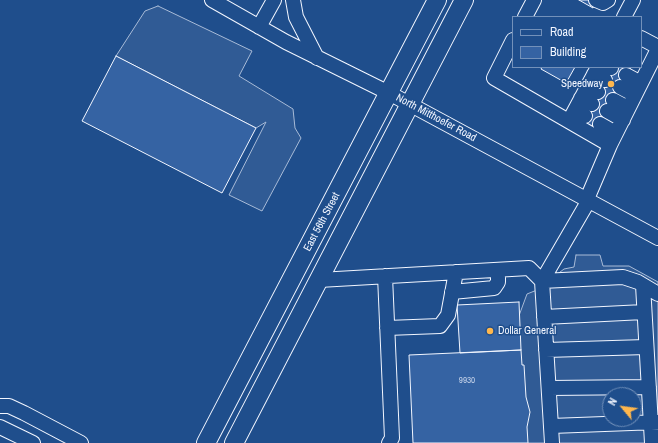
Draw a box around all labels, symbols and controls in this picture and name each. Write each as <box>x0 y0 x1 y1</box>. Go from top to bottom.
legend <box>512 16 642 68</box>
text: Road <box>550 24 574 40</box>
text: Building <box>550 44 586 60</box>
place label: Speedway <box>561 77 603 91</box>
marker: Speedway <box>606 79 616 89</box>
street label: North Mitthoefer Road <box>394 91 478 145</box>
street label: East 56th Street <box>301 190 343 254</box>
place label: Dollar General <box>498 324 556 338</box>
marker: Dollar General <box>485 326 495 336</box>
house number: 9930 <box>459 376 475 386</box>
north arrow <box>602 387 642 427</box>
text: N <box>605 395 620 408</box>

